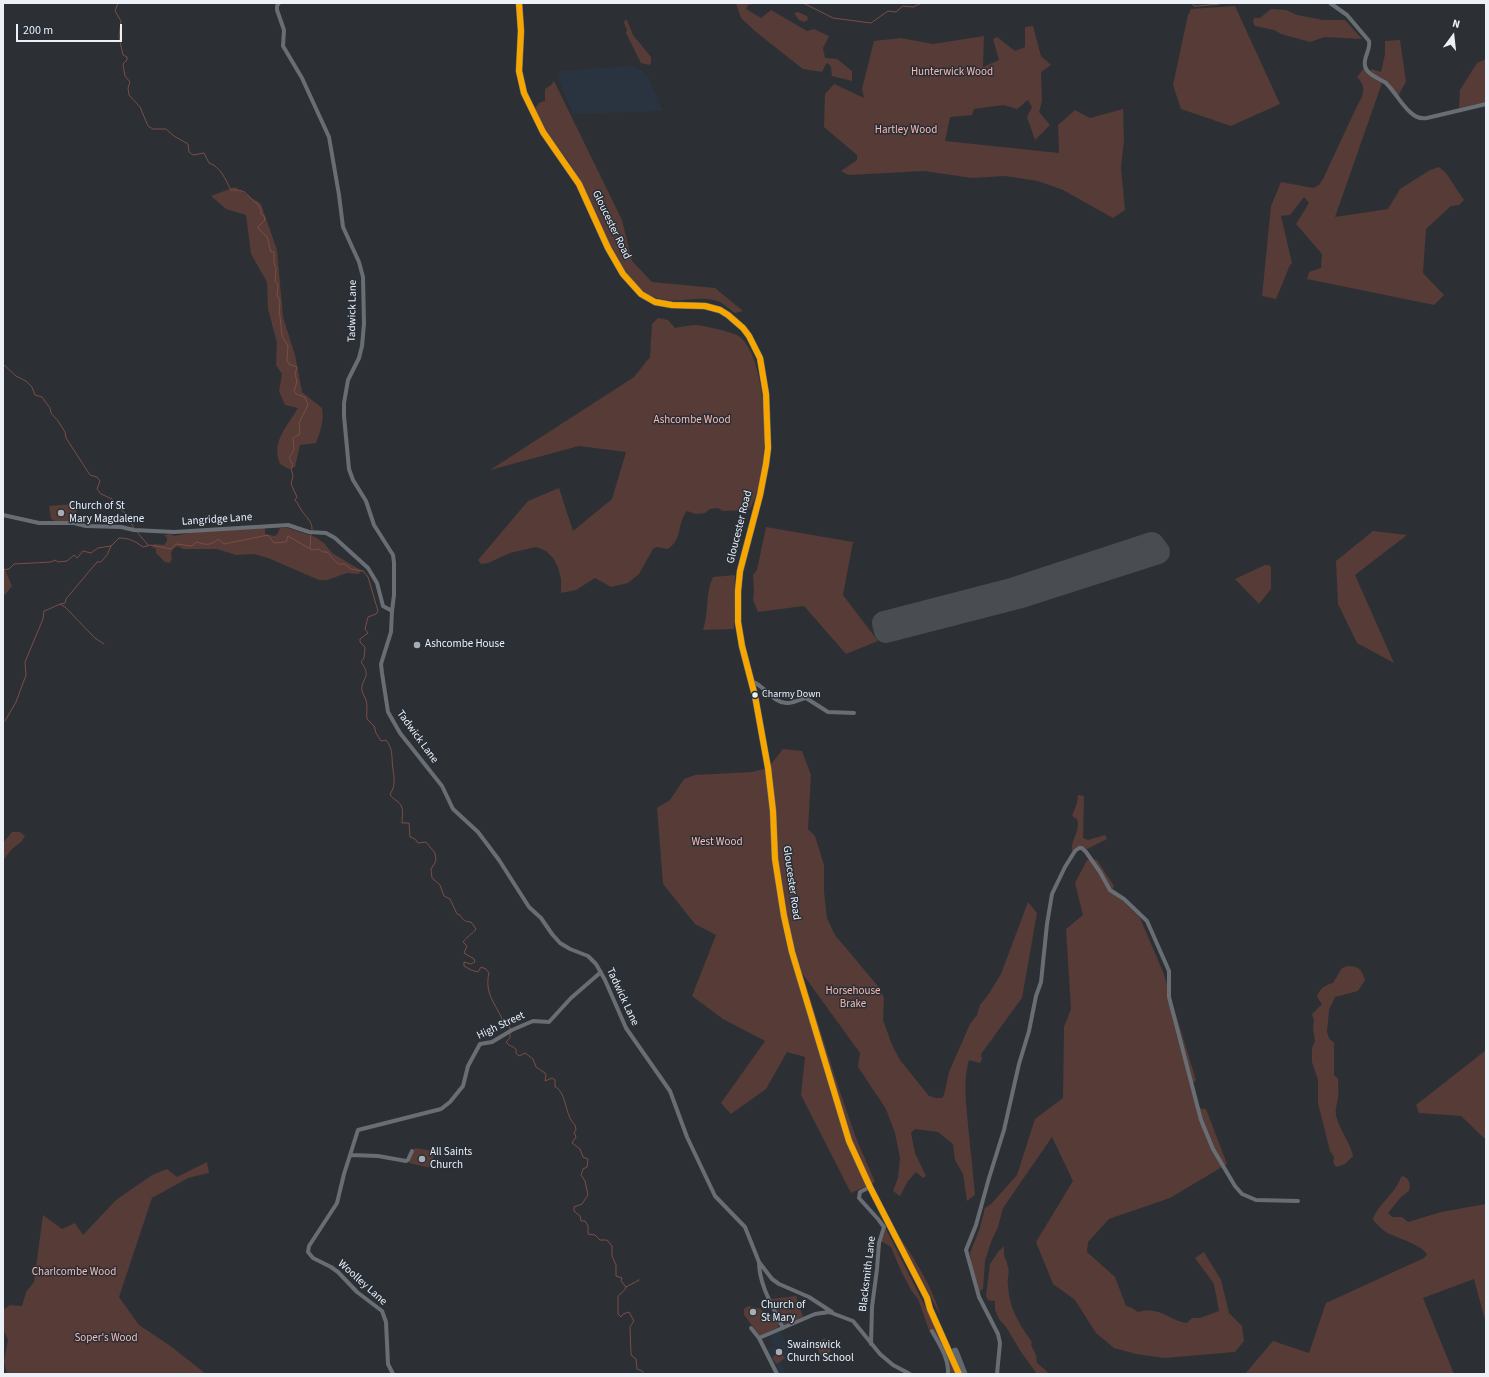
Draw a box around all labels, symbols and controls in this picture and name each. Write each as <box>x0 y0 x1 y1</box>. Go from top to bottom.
scale bar <box>18 16 124 42</box>
north arrow <box>1433 16 1473 56</box>
text: N <box>1451 16 1462 32</box>
text: 200 m <box>23 22 53 39</box>
park label: Hunterwick Wood <box>911 66 993 80</box>
park label: Hartley Wood <box>875 124 937 138</box>
street label: Gloucester Road <box>589 188 633 262</box>
street label: Tadwick Lane <box>346 280 360 342</box>
park label: Ashcombe Wood <box>653 414 731 428</box>
street label: Gloucester Road <box>725 489 755 565</box>
place label: Church of St Mary Magdalene <box>69 500 144 526</box>
marker: Church of St Mary Magdalene <box>56 508 66 518</box>
street label: Langridge Lane <box>181 511 253 529</box>
place label: Ashcombe House <box>425 638 505 652</box>
marker: Ashcombe House <box>412 640 422 650</box>
place label: Charmy Down <box>762 689 821 701</box>
marker: Charmy Down <box>750 690 760 700</box>
street label: Tadwick Lane <box>393 708 441 766</box>
park label: West Wood <box>691 836 743 850</box>
street label: Gloucester Road <box>779 845 803 921</box>
street label: Tadwick Lane <box>603 966 641 1028</box>
park label: Horsehouse Brake <box>826 985 880 1011</box>
street label: High Street <box>475 1009 527 1043</box>
place label: All Saints Church <box>430 1146 472 1172</box>
marker: All Saints Church <box>417 1154 427 1164</box>
street label: Blacksmith Lane <box>857 1235 879 1313</box>
street label: Woolley Lane <box>335 1258 389 1308</box>
park label: Charlcombe Wood <box>32 1266 116 1280</box>
place label: Church of St Mary <box>761 1299 805 1325</box>
marker: Church of St Mary <box>748 1307 758 1317</box>
park label: Soper's Wood <box>74 1332 138 1346</box>
place label: Swainswick Church School <box>787 1339 854 1365</box>
marker: Swainswick Church School <box>774 1347 784 1357</box>

